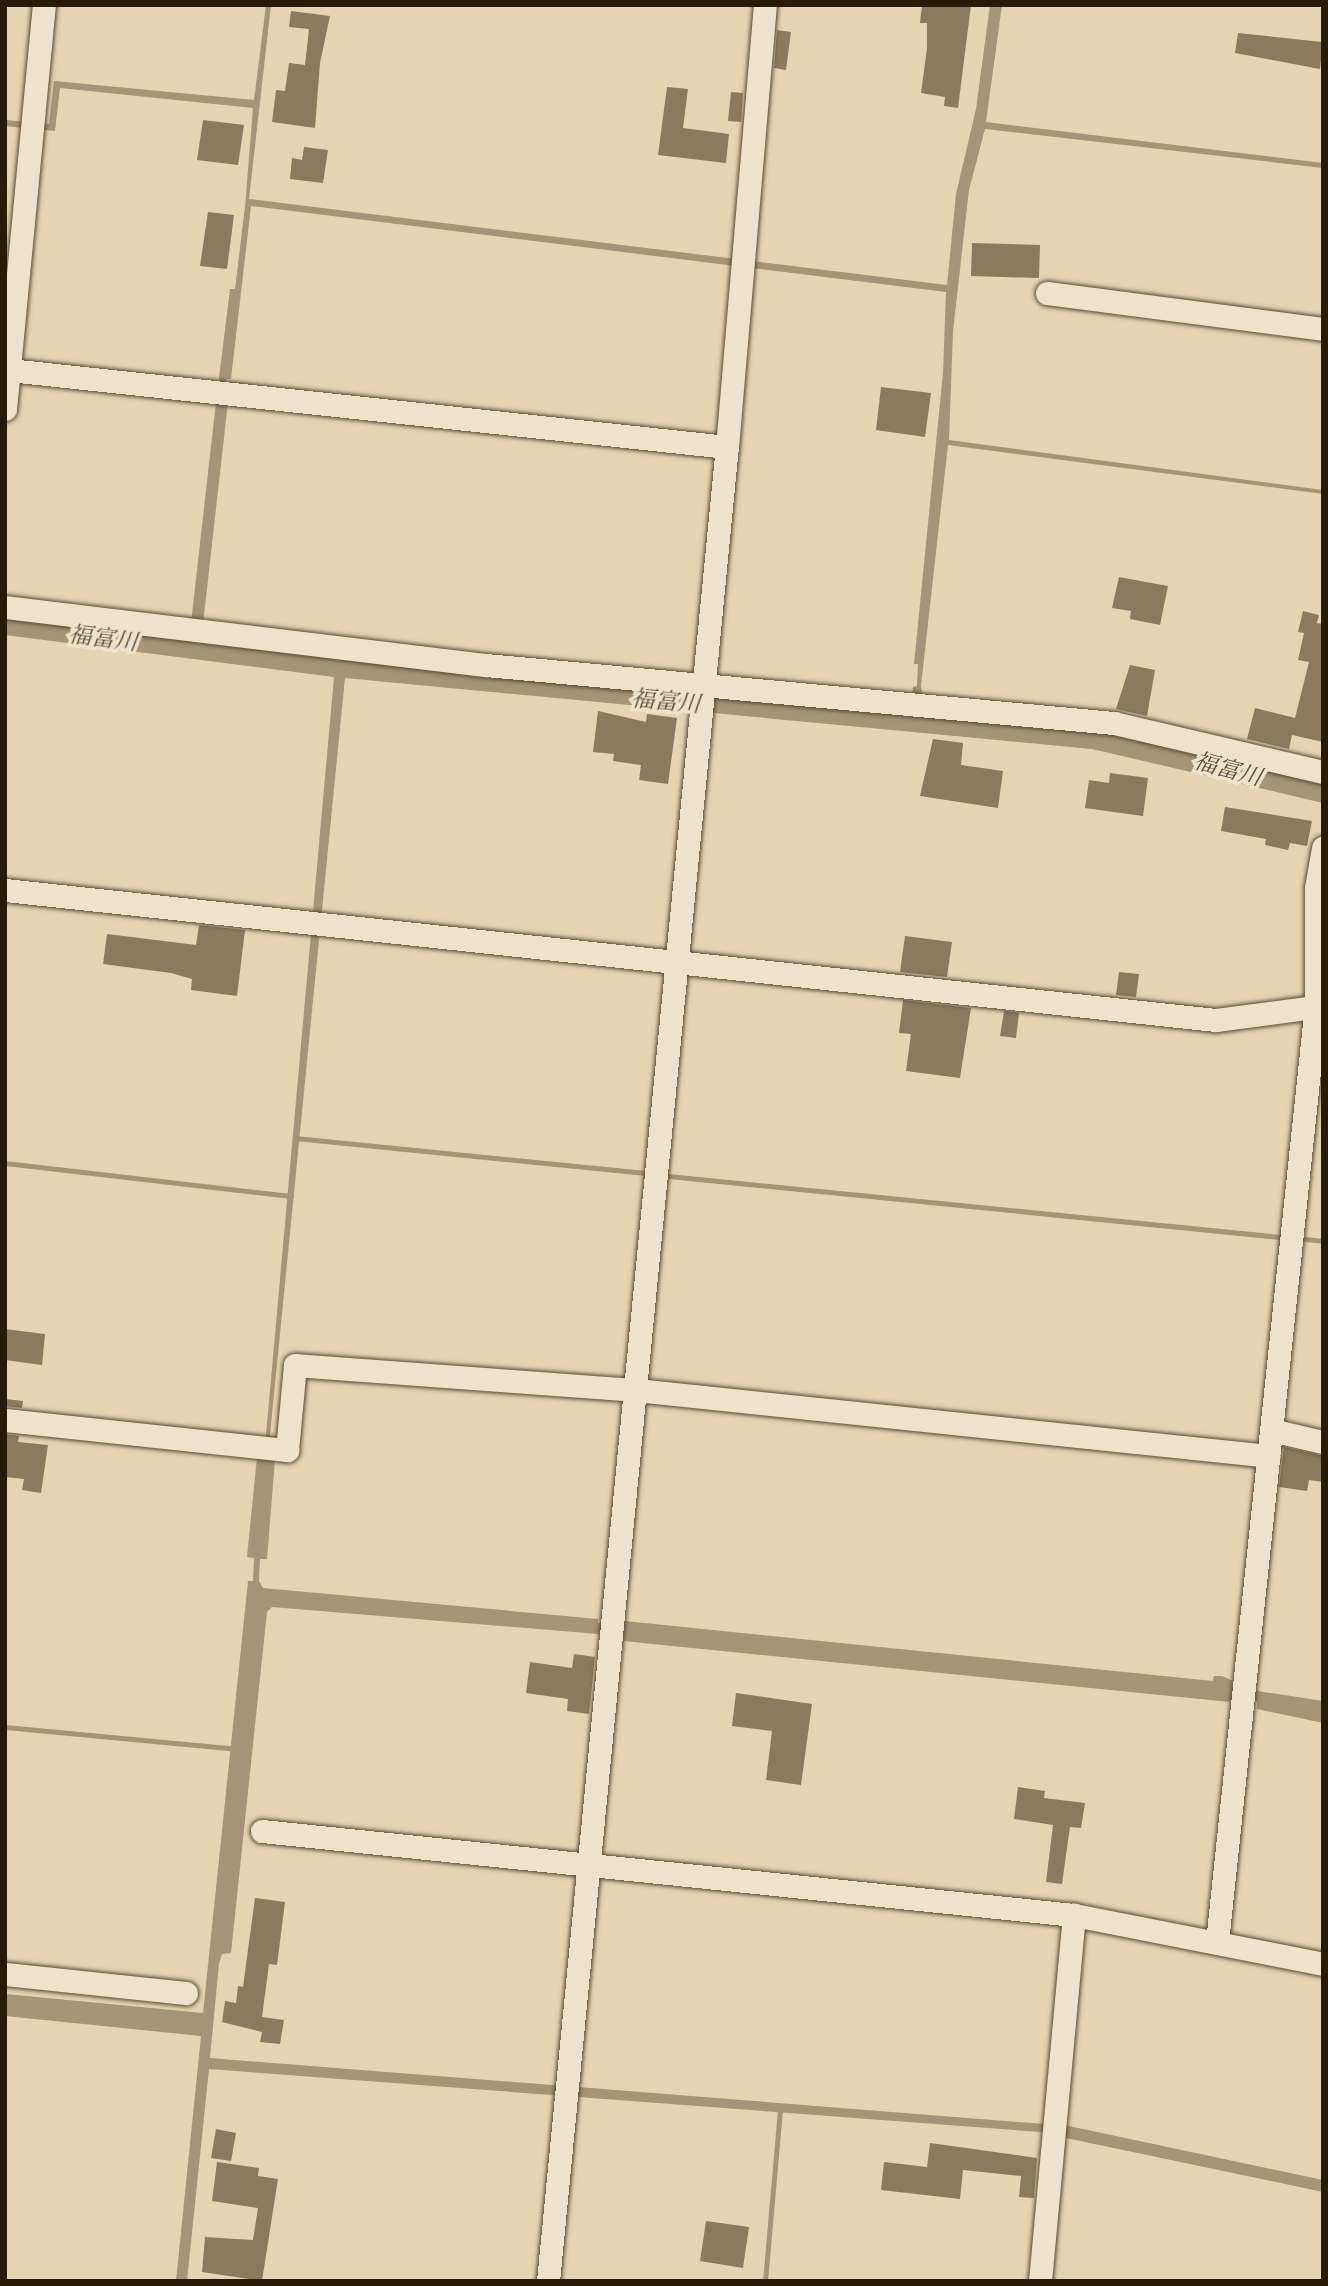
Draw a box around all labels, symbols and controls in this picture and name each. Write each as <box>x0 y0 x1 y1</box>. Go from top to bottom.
water label: 福富川 <box>67 620 139 656</box>
water label: 福富川 <box>630 684 702 718</box>
water label: 福富川 <box>1191 747 1265 791</box>

